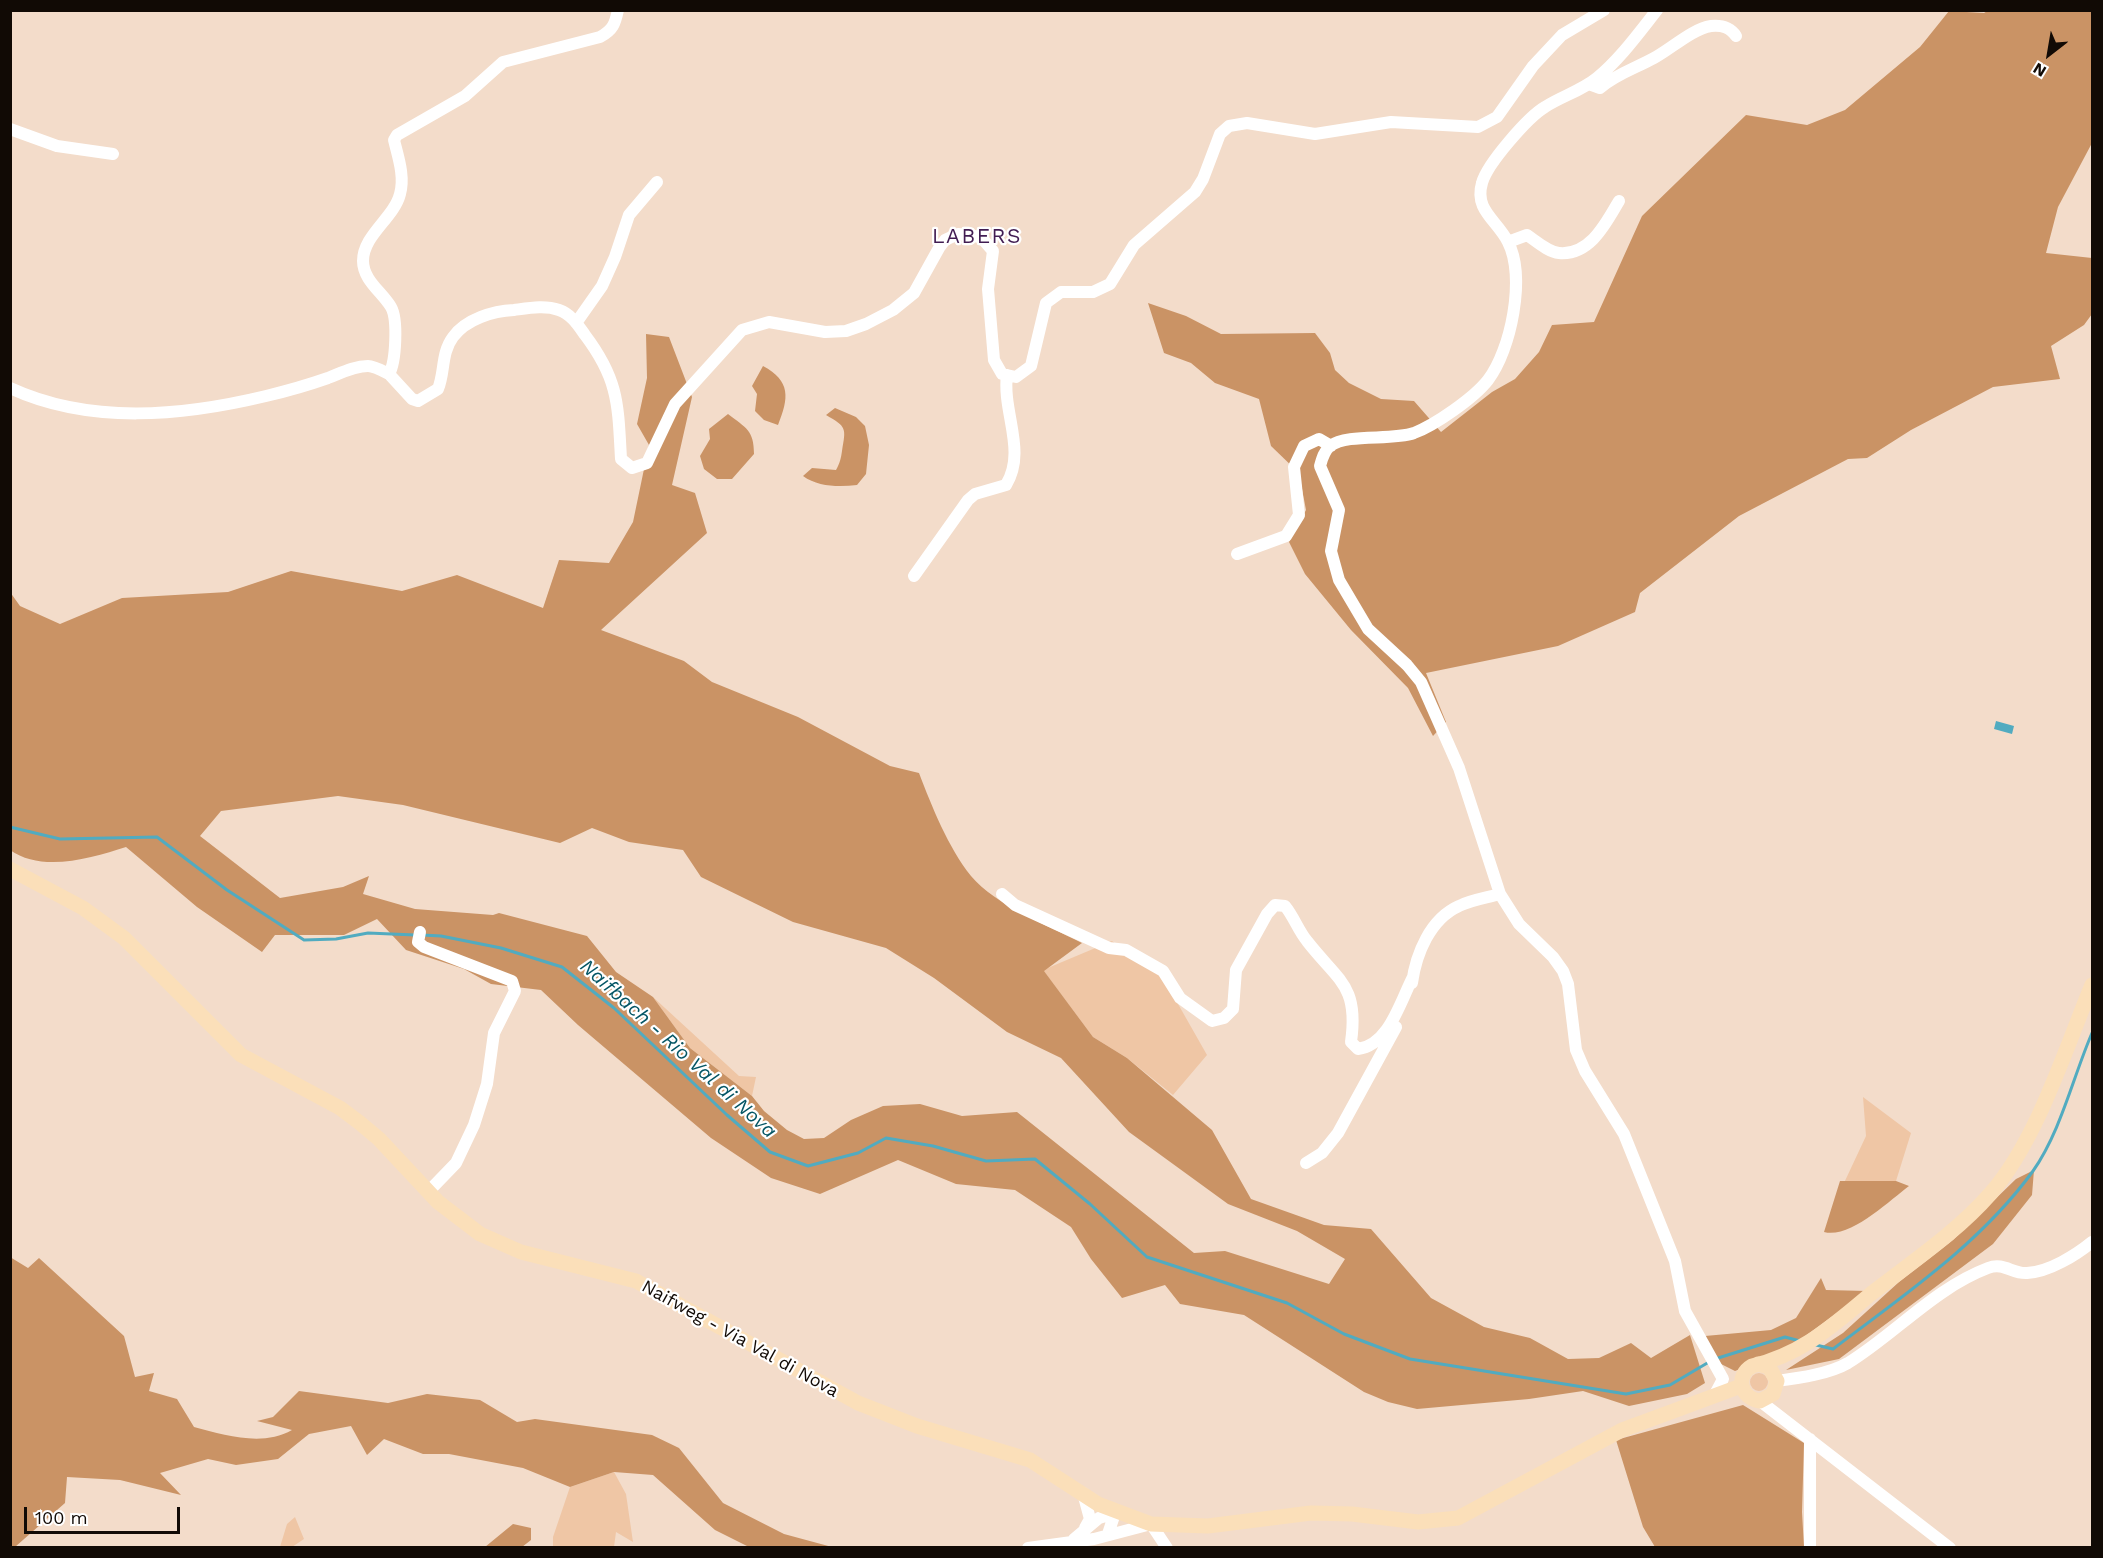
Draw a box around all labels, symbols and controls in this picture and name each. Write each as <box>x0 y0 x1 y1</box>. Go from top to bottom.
north arrow <box>2019 24 2079 84</box>
text: N <box>2030 59 2049 81</box>
district label: LABERS <box>932 224 1022 250</box>
water label: Naifbach - Rio Val di Nova <box>575 954 781 1144</box>
street label: Naifweg - Via Val di Nova <box>638 1276 842 1402</box>
scale bar <box>27 1495 183 1533</box>
text: 100 m <box>35 1507 88 1528</box>

